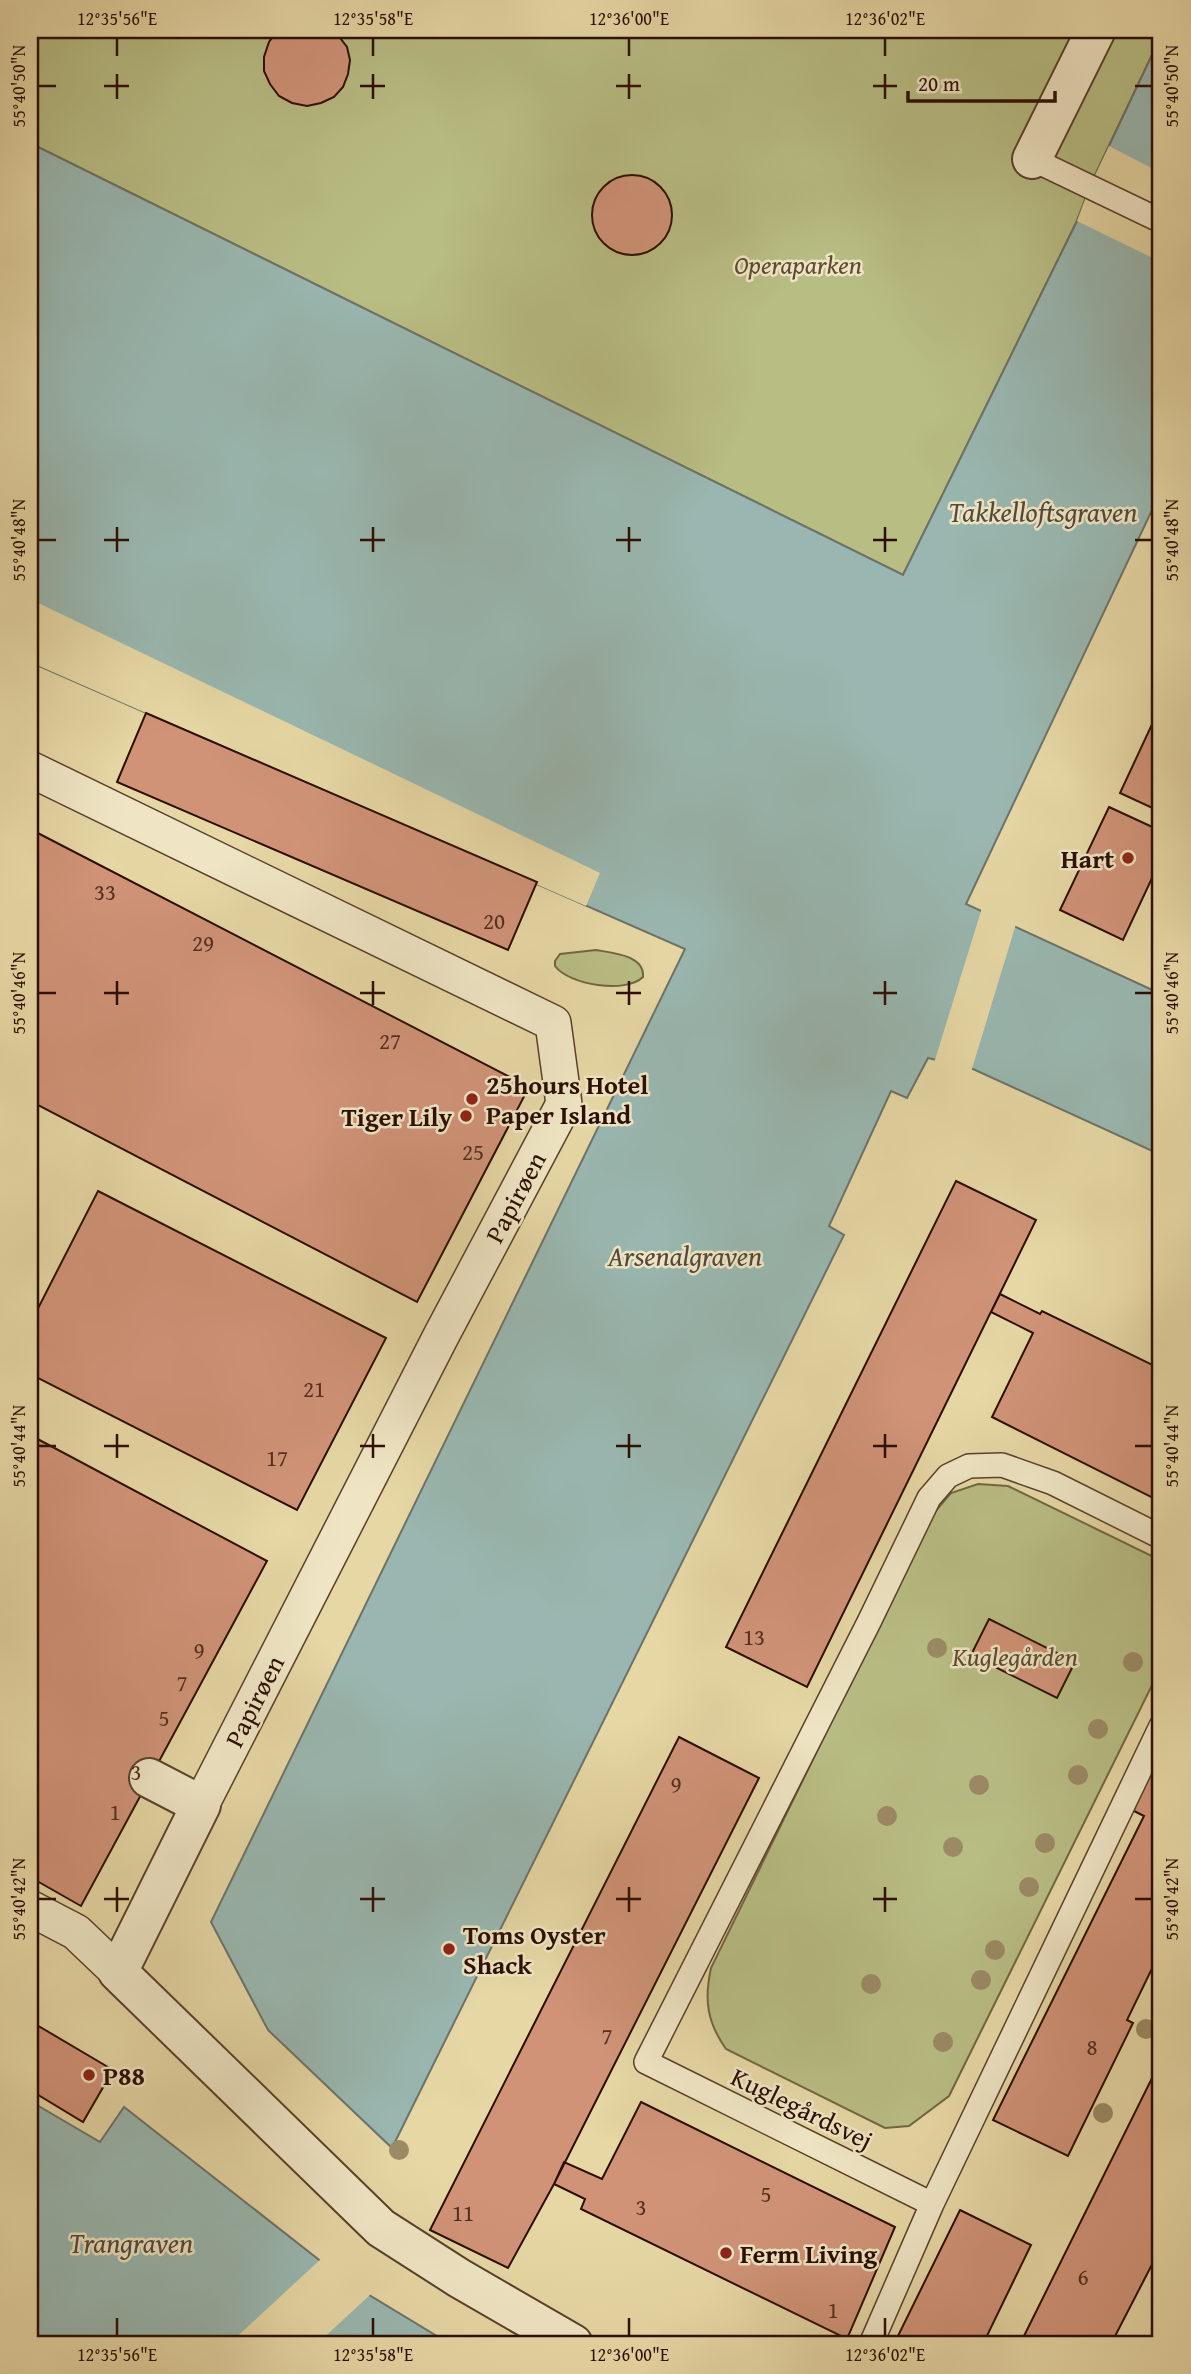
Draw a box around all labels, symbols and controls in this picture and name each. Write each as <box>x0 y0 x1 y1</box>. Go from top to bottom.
text: 12°35'56"E <box>77 5 157 32</box>
text: 12°35'58"E <box>333 5 413 32</box>
text: 12°36'00"E <box>589 5 669 32</box>
text: 12°36'02"E <box>845 5 925 32</box>
text: 55°40'50"N <box>5 44 32 127</box>
text: 55°40'50"N <box>1158 44 1185 127</box>
scale bar <box>908 60 1054 104</box>
text: 20 m <box>918 68 960 99</box>
park label: Operaparken <box>734 245 862 284</box>
water label: Takkelloftsgraven <box>949 491 1137 532</box>
text: 55°40'48"N <box>5 498 32 581</box>
text: 55°40'48"N <box>1158 498 1185 581</box>
place label: Hart <box>1061 839 1114 878</box>
marker: Hart <box>1120 850 1136 866</box>
house number: 33 <box>94 875 116 908</box>
house number: 20 <box>483 904 505 937</box>
house number: 29 <box>192 926 214 959</box>
text: 55°40'46"N <box>5 951 32 1034</box>
text: 55°40'46"N <box>1158 951 1185 1034</box>
house number: 27 <box>379 1024 401 1057</box>
place label: 25hours Hotel Paper Island <box>486 1065 648 1134</box>
marker: 25hours Hotel Paper Island <box>464 1091 480 1107</box>
place label: Tiger Lily <box>341 1097 453 1136</box>
marker: Tiger Lily <box>458 1108 474 1124</box>
house number: 25 <box>462 1135 484 1168</box>
street label: Papirøen <box>475 1144 555 1250</box>
water label: Arsenalgraven <box>607 1235 762 1276</box>
house number: 21 <box>303 1372 325 1405</box>
text: 55°40'44"N <box>5 1404 32 1487</box>
text: 55°40'44"N <box>1158 1404 1185 1487</box>
house number: 17 <box>266 1441 288 1474</box>
house number: 13 <box>743 1620 765 1653</box>
house number: 9 <box>193 1633 205 1666</box>
park label: Kuglegården <box>951 1637 1078 1676</box>
street label: Papirøen <box>214 1648 294 1754</box>
house number: 7 <box>176 1666 188 1699</box>
house number: 5 <box>158 1701 170 1734</box>
house number: 3 <box>130 1755 142 1788</box>
house number: 9 <box>670 1767 682 1800</box>
house number: 1 <box>109 1795 121 1828</box>
text: 55°40'42"N <box>5 1857 32 1940</box>
text: 55°40'42"N <box>1158 1857 1185 1940</box>
place label: Toms Oyster Shack <box>463 1915 606 1984</box>
marker: Toms Oyster Shack <box>441 1941 457 1957</box>
house number: 7 <box>601 2019 613 2052</box>
house number: 8 <box>1086 2030 1098 2063</box>
place label: P88 <box>103 2056 145 2095</box>
street label: Kuglegårdsvej <box>725 2057 879 2159</box>
marker: P88 <box>81 2067 97 2083</box>
house number: 5 <box>760 2177 772 2210</box>
house number: 3 <box>635 2190 647 2223</box>
house number: 11 <box>452 2196 474 2229</box>
water label: Trangraven <box>69 2222 193 2263</box>
place label: Ferm Living <box>740 2234 877 2273</box>
marker: Ferm Living <box>718 2245 734 2261</box>
house number: 6 <box>1077 2260 1089 2293</box>
house number: 1 <box>827 2293 839 2326</box>
text: 12°35'56"E <box>77 2341 157 2368</box>
text: 12°35'58"E <box>333 2341 413 2368</box>
text: 12°36'00"E <box>589 2341 669 2368</box>
text: 12°36'02"E <box>845 2341 925 2368</box>

